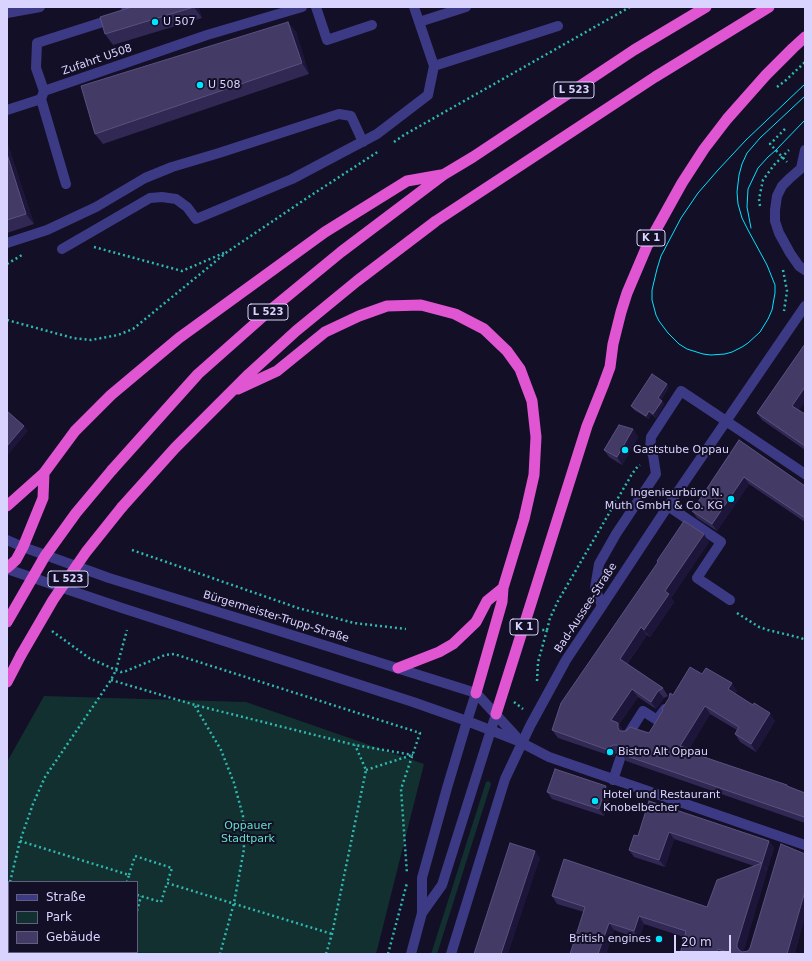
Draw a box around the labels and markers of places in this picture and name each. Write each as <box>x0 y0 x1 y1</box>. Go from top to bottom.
place label: U 507 <box>163 15 196 29</box>
marker: U 507 <box>150 17 160 27</box>
place label: U 508 <box>208 78 241 92</box>
marker: U 508 <box>195 80 205 90</box>
place label: Gaststube Oppau <box>633 443 729 457</box>
marker: Gaststube Oppau <box>620 445 630 455</box>
place label: Ingenieurbüro N. Muth GmbH & Co. KG <box>605 486 723 512</box>
marker: Ingenieurbüro N. Muth GmbH & Co. KG <box>726 494 736 504</box>
place label: Bistro Alt Oppau <box>618 745 708 759</box>
marker: Bistro Alt Oppau <box>605 747 615 757</box>
place label: Hotel und Restaurant Knobelbecher <box>603 788 720 814</box>
marker: Hotel und Restaurant Knobelbecher <box>590 796 600 806</box>
place label: British engines <box>569 932 651 946</box>
marker: British engines <box>654 934 664 944</box>

